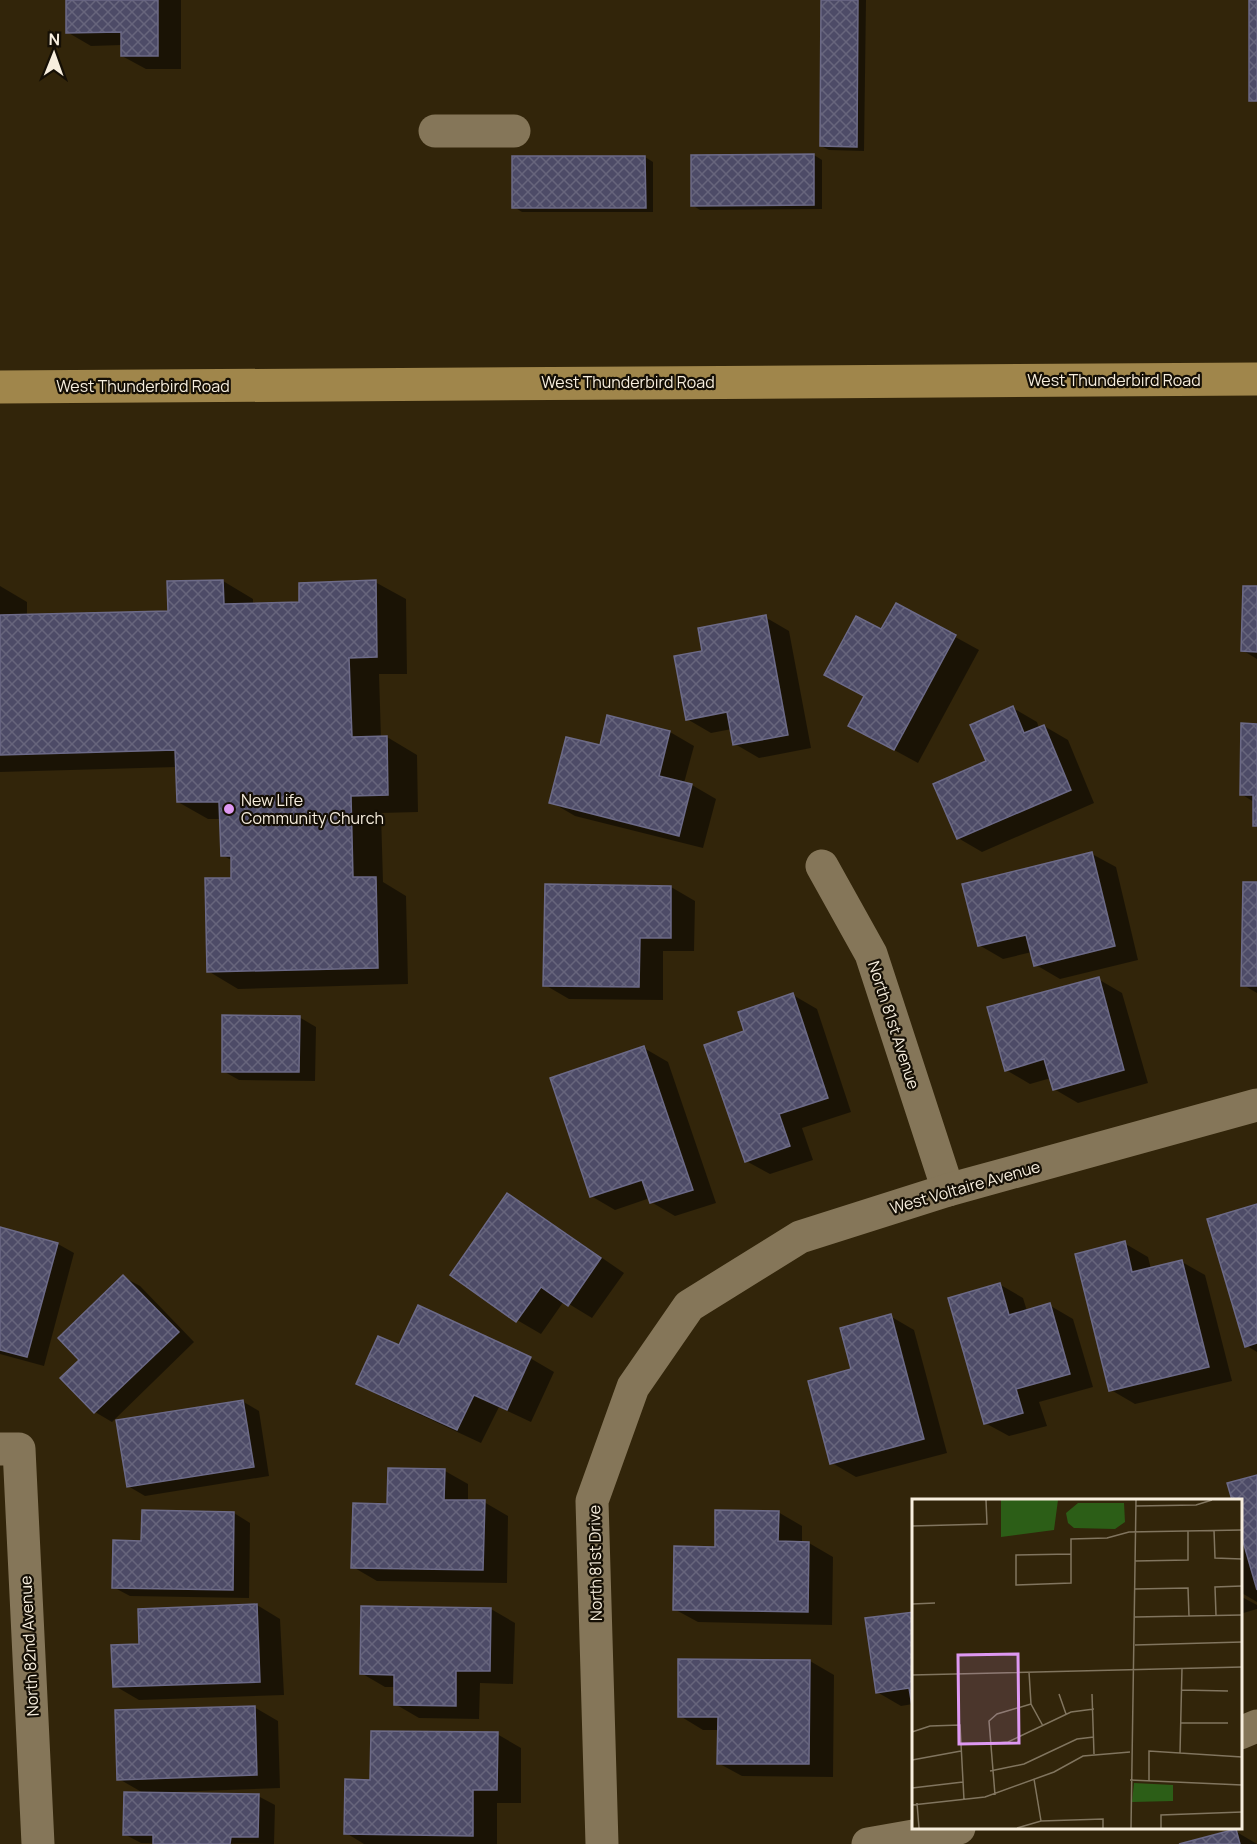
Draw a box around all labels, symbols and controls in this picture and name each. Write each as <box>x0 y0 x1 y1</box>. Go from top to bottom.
north arrow <box>24 24 84 84</box>
text: N <box>48 28 60 50</box>
street label: West Thunderbird Road <box>1027 369 1201 391</box>
street label: West Thunderbird Road <box>541 371 715 393</box>
street label: West Thunderbird Road <box>56 375 230 397</box>
place label: New Life Community Church <box>241 789 384 829</box>
marker: New Life Community Church <box>222 802 236 816</box>
street label: North 81st Avenue <box>863 958 925 1092</box>
street label: West Voltaire Avenue <box>887 1155 1043 1219</box>
inset map <box>912 1499 1242 1829</box>
street label: North 81st Drive <box>583 1505 607 1621</box>
street label: North 82nd Avenue <box>14 1575 44 1717</box>

